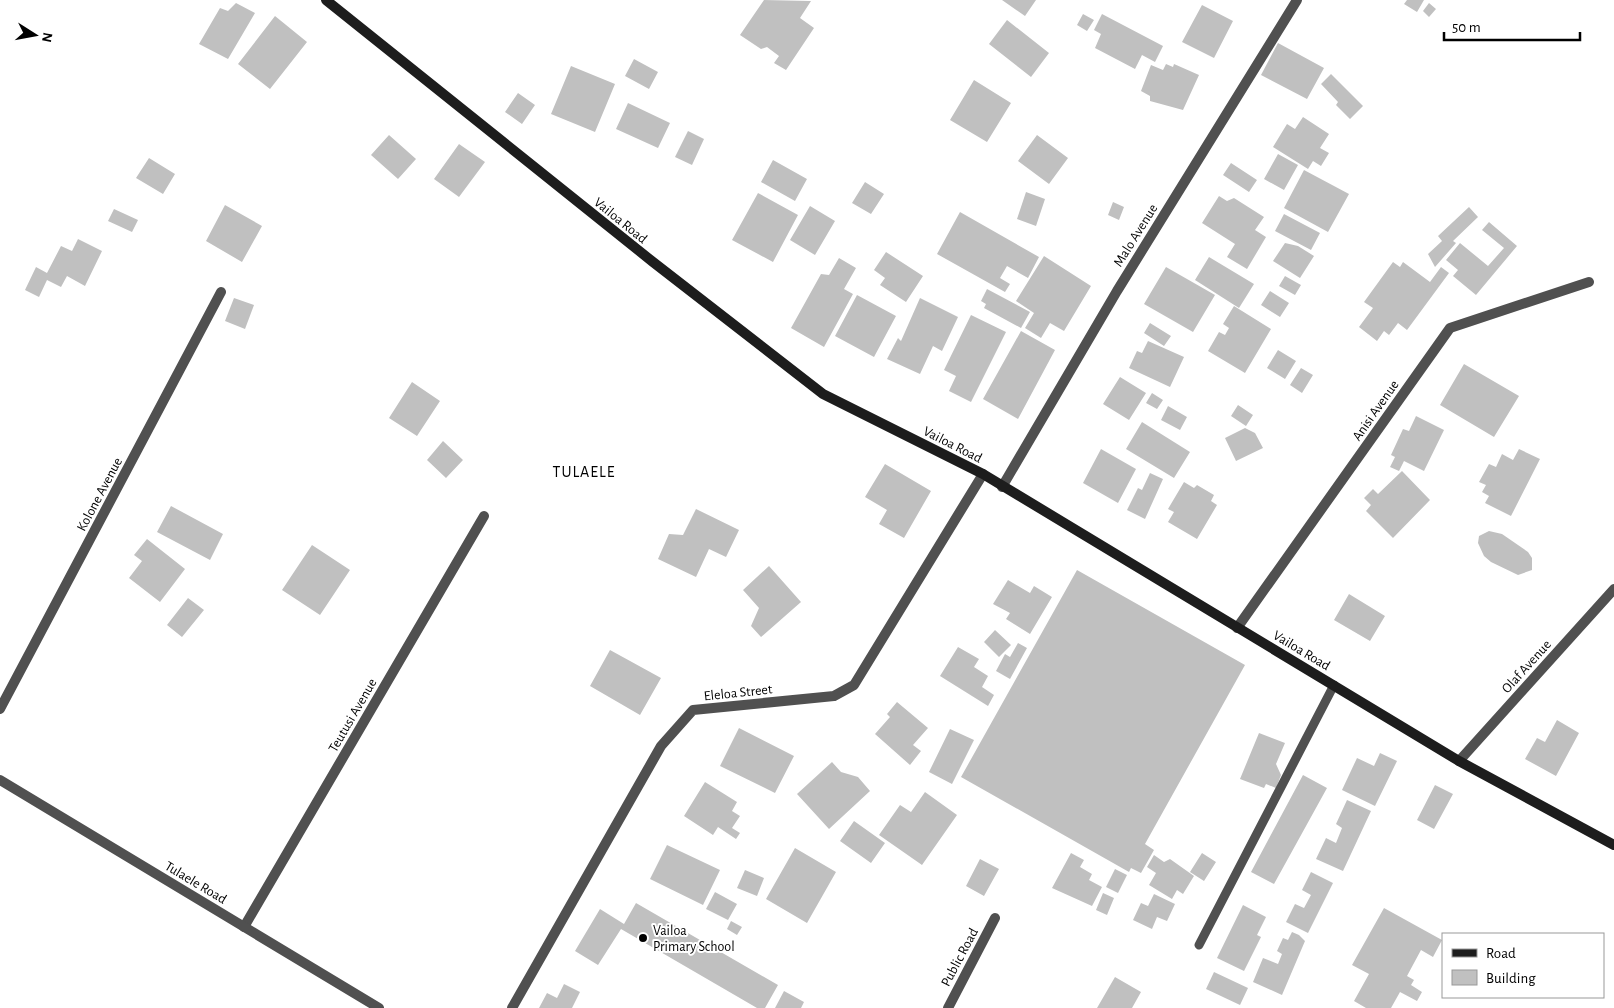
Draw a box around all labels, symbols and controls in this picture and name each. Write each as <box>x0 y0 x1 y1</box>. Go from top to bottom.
north arrow <box>10 10 60 60</box>
scale bar <box>1444 10 1580 42</box>
text: 50 m <box>1452 20 1481 35</box>
text: N <box>39 31 55 43</box>
street label: Vailoa Road <box>591 195 650 246</box>
street label: Malo Avenue <box>1111 202 1161 269</box>
street label: Anisi Avenue <box>1350 378 1402 443</box>
street label: Vailoa Road <box>921 424 984 466</box>
street label: Kolone Avenue <box>75 455 125 534</box>
district label: TULAELE <box>553 464 615 480</box>
street label: Vailoa Road <box>1270 628 1332 673</box>
street label: Olaf Avenue <box>1499 637 1554 696</box>
street label: Teutusi Avenue <box>326 676 380 755</box>
street label: Eleloa Street <box>703 682 774 704</box>
street label: Tulaele Road <box>162 859 229 907</box>
place label: Vailoa Primary School <box>653 924 735 954</box>
street label: Public Road <box>939 926 981 989</box>
marker: Vailoa Primary School <box>637 932 649 944</box>
legend <box>1442 933 1604 998</box>
text: Road <box>1486 946 1516 961</box>
text: Building <box>1486 971 1536 986</box>

